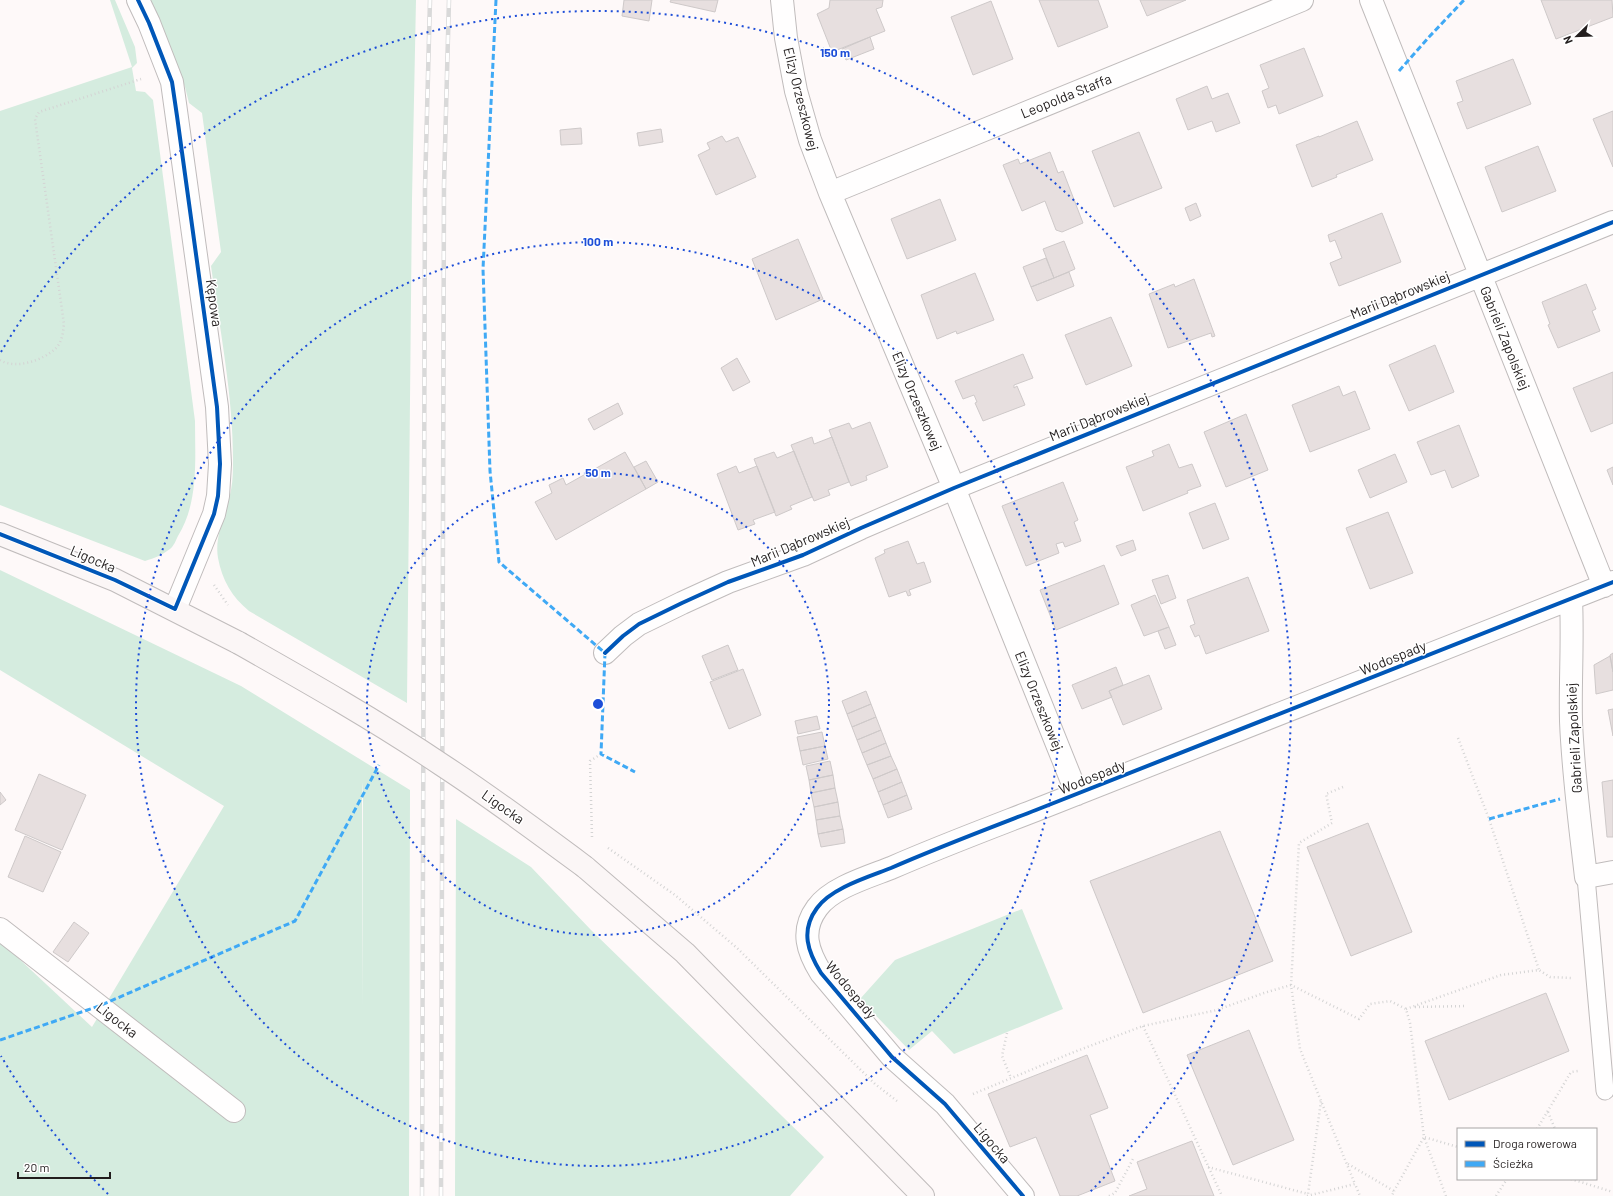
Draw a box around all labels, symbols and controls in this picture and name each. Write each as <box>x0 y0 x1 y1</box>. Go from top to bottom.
north arrow <box>1557 16 1597 56</box>
text: N <box>1560 34 1575 46</box>
street label: Elizy Orzeszkowej <box>780 45 823 152</box>
text: 150 m <box>820 45 850 59</box>
street label: Leopolda Staffa <box>1018 70 1114 121</box>
text: 100 m <box>583 234 613 248</box>
street label: Marii Dąbrowskiej <box>1348 267 1452 322</box>
street label: Kępowa <box>203 278 226 328</box>
street label: Gabrieli Zapolskiej <box>1477 283 1534 392</box>
street label: Elizy Orzeszkowej <box>889 349 946 453</box>
street label: Marii Dąbrowskiej <box>1047 389 1151 444</box>
text: 50 m <box>585 465 611 479</box>
street label: Marii Dąbrowskiej <box>748 513 852 570</box>
street label: Ligocka <box>68 541 119 576</box>
street label: Wodospady <box>1357 636 1429 679</box>
street label: Elizy Orzeszkowej <box>1012 649 1067 753</box>
street label: Gabrieli Zapolskiej <box>1562 682 1585 794</box>
centre of rings <box>591 697 605 711</box>
street label: Wodospady <box>1056 755 1128 798</box>
street label: Ligocka <box>479 786 528 827</box>
street label: Wodospady <box>822 957 881 1022</box>
street label: Ligocka <box>93 998 141 1041</box>
street label: Ligocka <box>970 1119 1014 1167</box>
legend <box>1457 1128 1597 1180</box>
text: Droga rowerowa <box>1493 1136 1577 1150</box>
scale bar <box>18 1154 110 1180</box>
text: Ścieżka <box>1493 1156 1533 1170</box>
text: 20 m <box>24 1160 50 1174</box>

